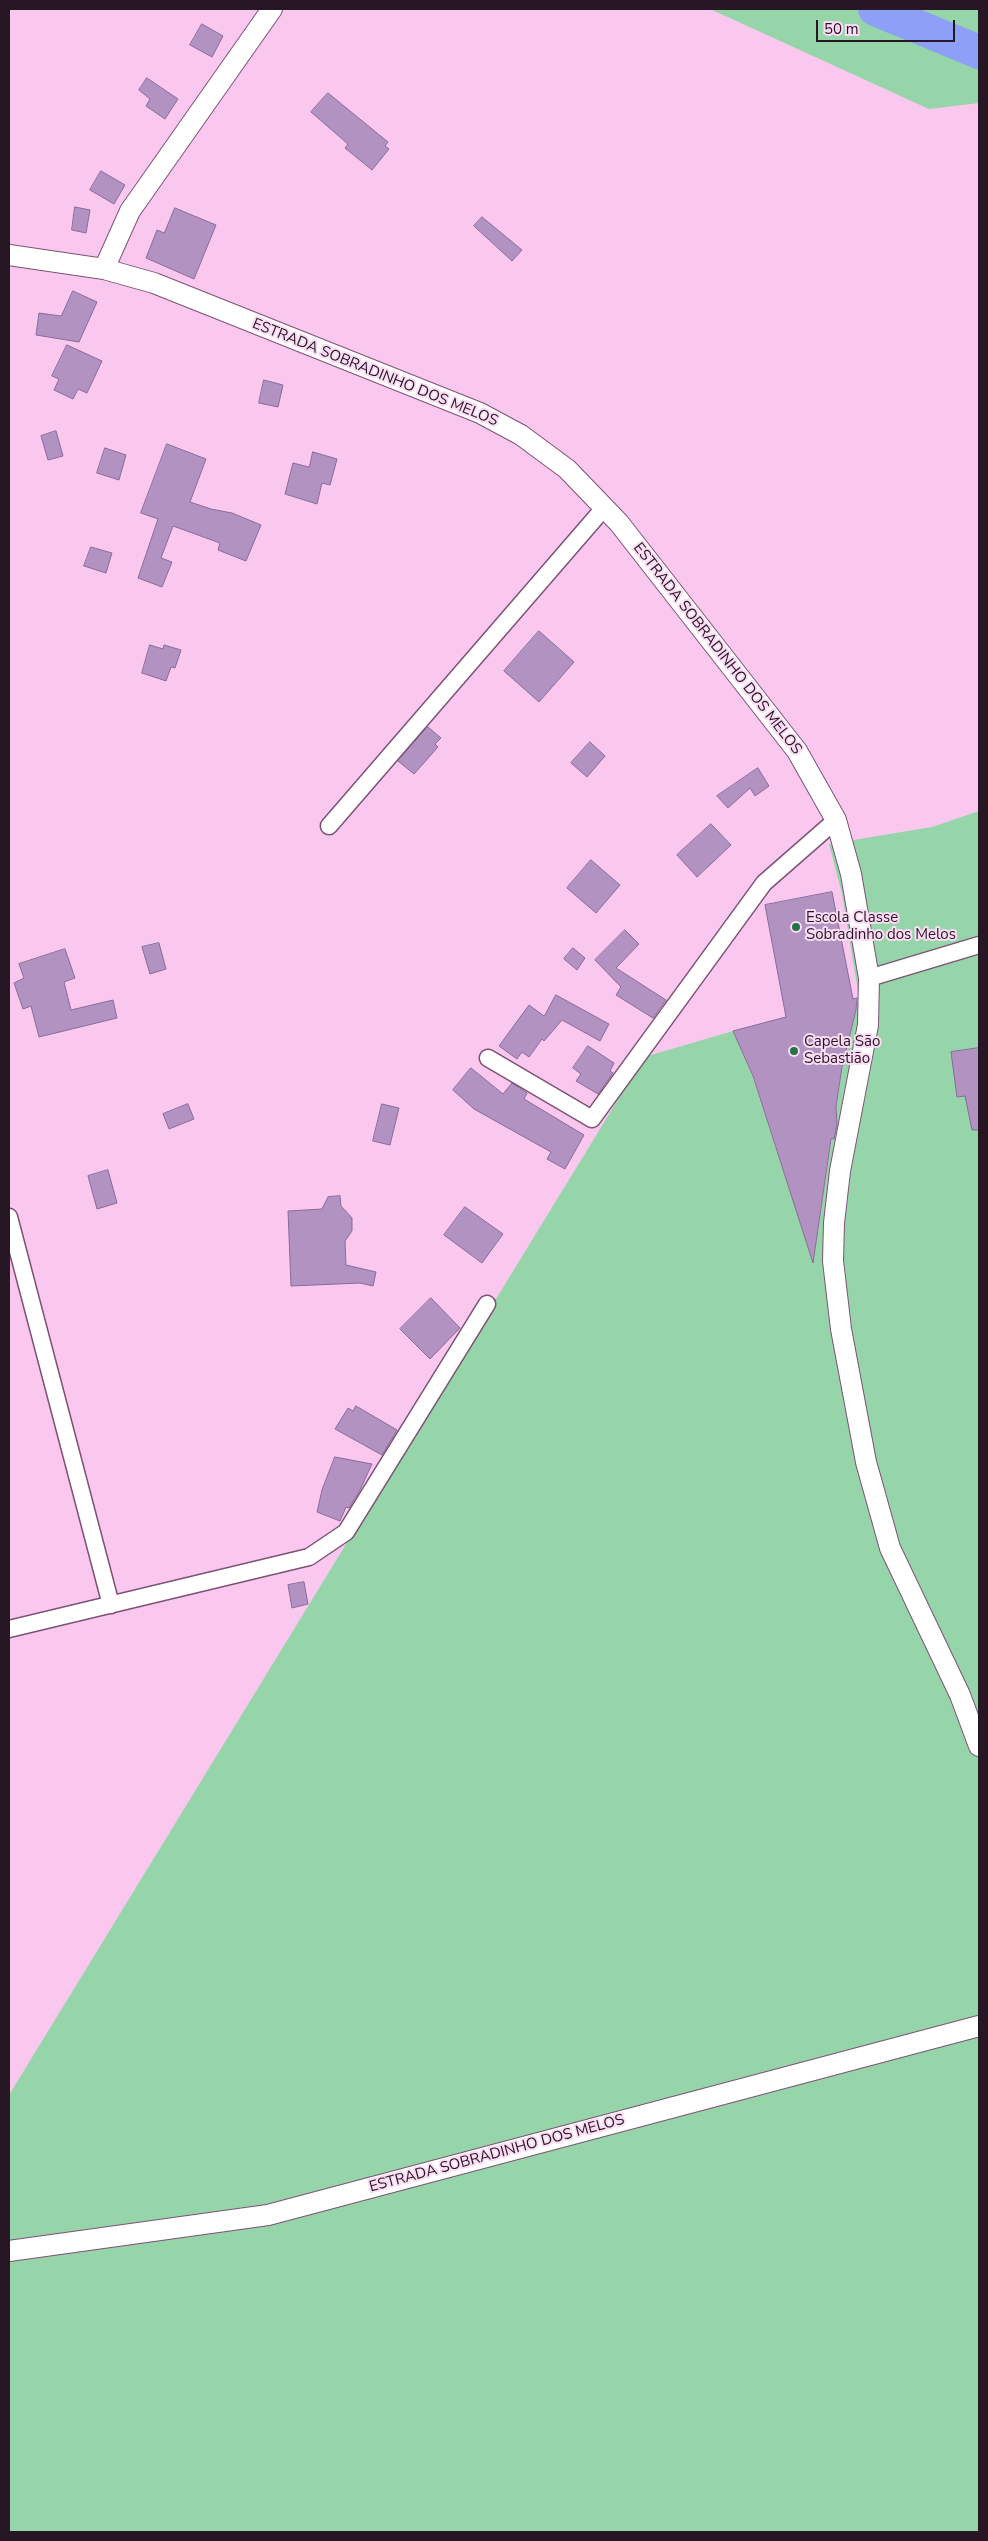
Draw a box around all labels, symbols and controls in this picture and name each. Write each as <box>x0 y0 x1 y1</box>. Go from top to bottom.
scale bar <box>818 10 957 42</box>
text: 50 m <box>824 19 859 39</box>
street label: ESTRADA SOBRADINHO DOS MELOS <box>250 315 500 431</box>
street label: ESTRADA SOBRADINHO DOS MELOS <box>629 540 805 758</box>
place label: Escola Classe Sobradinho dos Melos <box>806 909 956 944</box>
marker: Escola Classe Sobradinho dos Melos <box>790 921 802 933</box>
place label: Capela São Sebastião <box>804 1033 880 1068</box>
marker: Capela São Sebastião <box>788 1045 800 1057</box>
street label: ESTRADA SOBRADINHO DOS MELOS <box>368 2111 626 2197</box>

